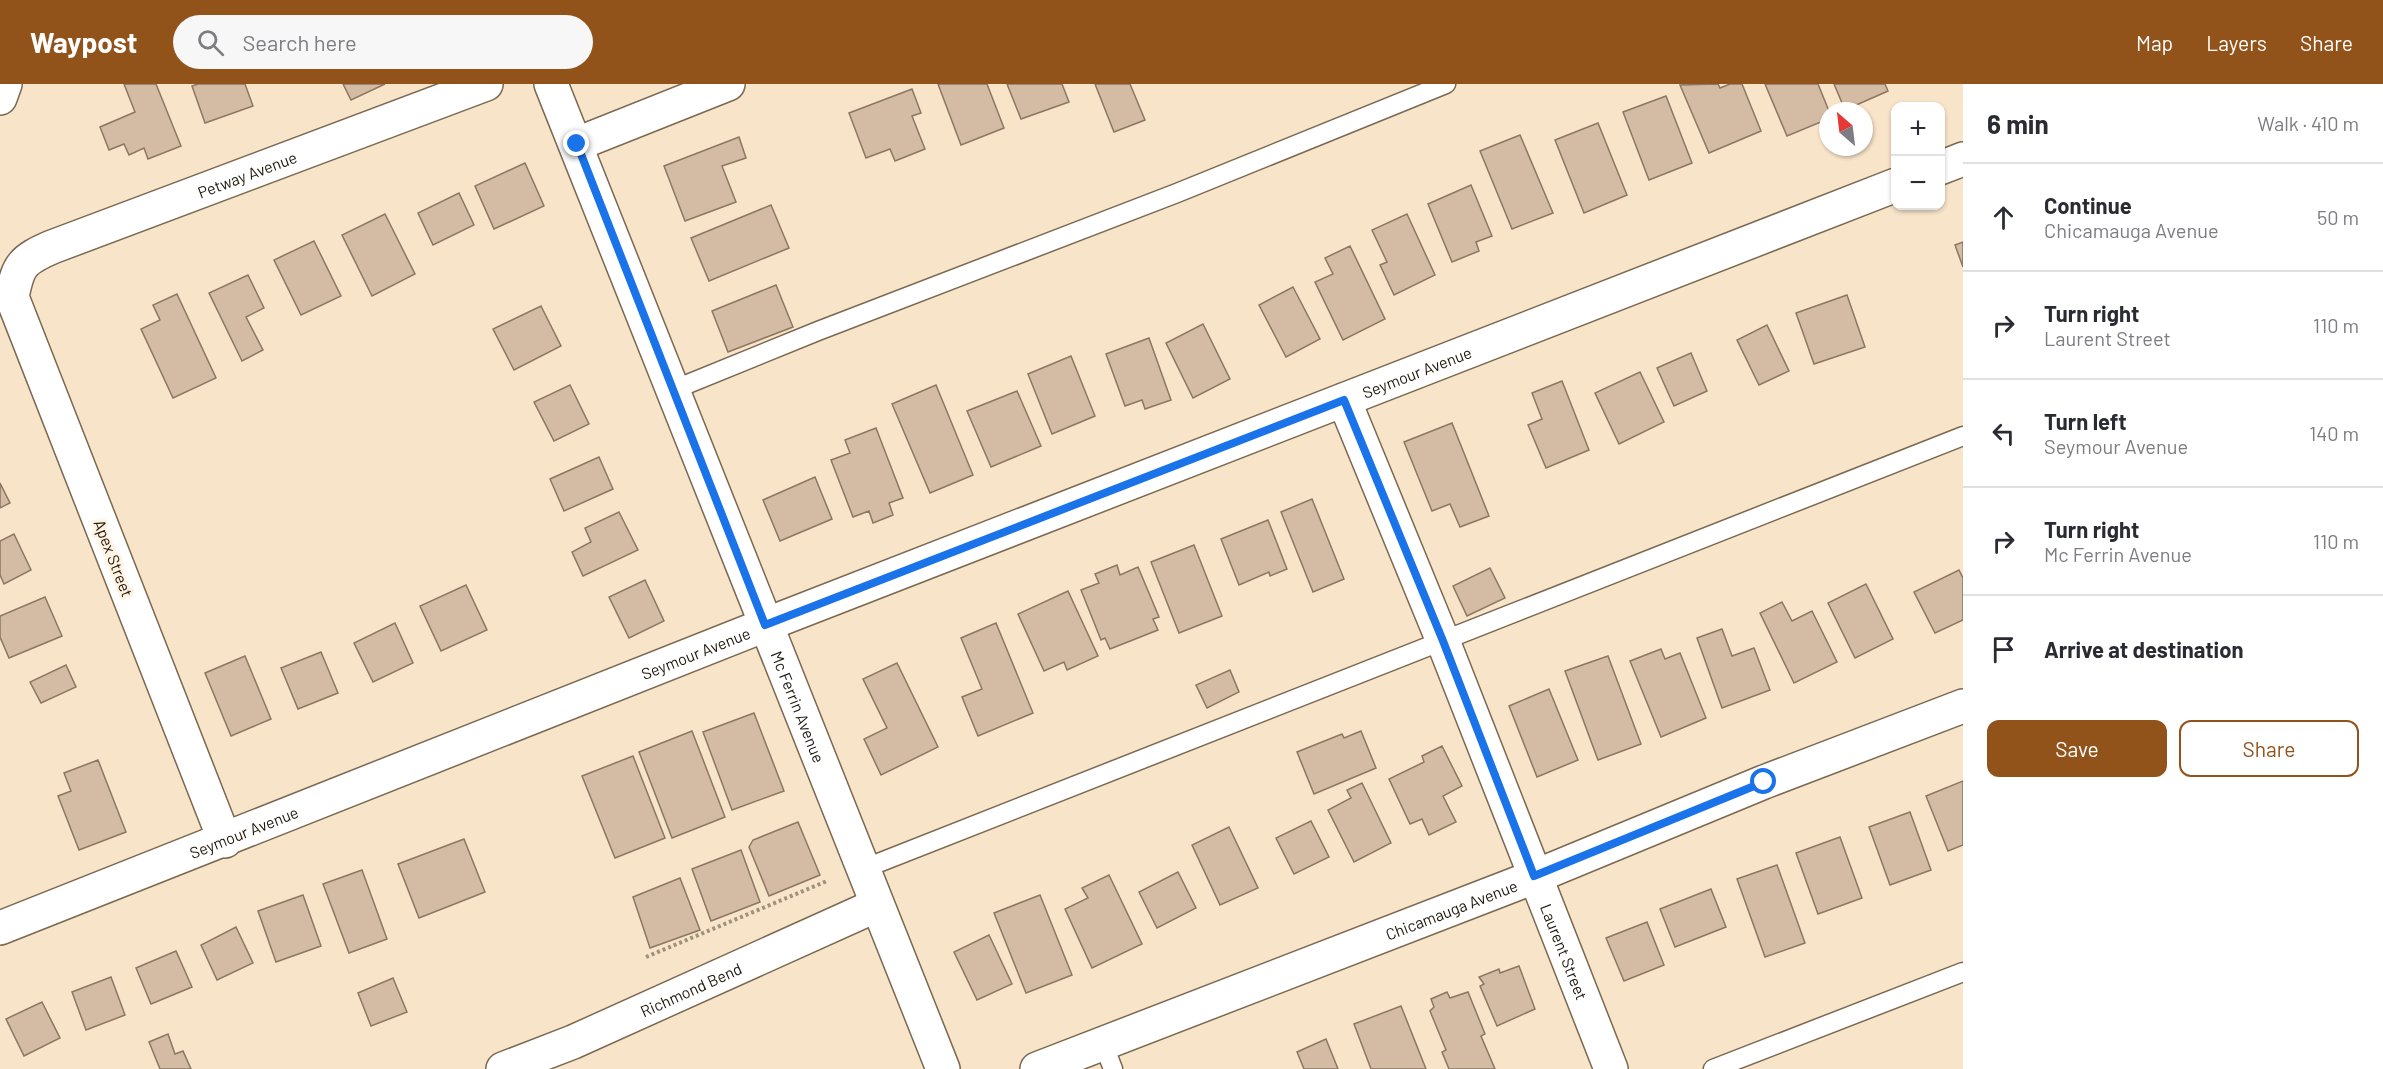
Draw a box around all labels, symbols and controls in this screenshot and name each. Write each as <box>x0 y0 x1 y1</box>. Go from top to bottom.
search box <box>173 15 593 69</box>
text: Waypost <box>30 25 137 59</box>
icon: search <box>194 26 227 59</box>
text: Search here <box>242 29 357 55</box>
text: Map <box>2136 30 2173 55</box>
text: Layers <box>2206 30 2267 55</box>
text: Share <box>2300 30 2353 55</box>
north arrow <box>1819 102 1873 156</box>
map controls <box>1891 102 1945 210</box>
button: + <box>1891 102 1945 156</box>
text: 6 min <box>1987 108 2049 139</box>
text: Walk · 410 m <box>2257 111 2359 135</box>
route end <box>563 130 589 156</box>
street label: Petway Avenue <box>195 147 299 201</box>
button: − <box>1891 156 1945 210</box>
text: Continue <box>2044 192 2132 218</box>
icon: ahead <box>1987 201 2020 234</box>
text: 50 m <box>2317 205 2359 229</box>
text: Chicamauga Avenue <box>2044 218 2219 242</box>
text: Turn right <box>2044 300 2139 326</box>
icon: right <box>1987 309 2020 342</box>
text: 110 m <box>2313 313 2359 337</box>
text: Laurent Street <box>2044 326 2171 350</box>
street label: Seymour Avenue <box>1359 342 1474 401</box>
text: Turn left <box>2044 408 2127 434</box>
icon: left <box>1987 417 2020 450</box>
text: 140 m <box>2309 421 2359 445</box>
text: Seymour Avenue <box>2044 434 2188 458</box>
text: Turn right <box>2044 516 2139 542</box>
street label: Apex Street <box>91 517 137 599</box>
icon: right <box>1987 525 2020 558</box>
text: 110 m <box>2313 529 2359 553</box>
text: Mc Ferrin Avenue <box>2044 542 2192 566</box>
street label: Seymour Avenue <box>638 622 753 683</box>
icon: arrive <box>1987 633 2020 666</box>
text: Arrive at destination <box>2044 636 2243 662</box>
street label: Mc Ferrin Avenue <box>768 648 829 765</box>
button: Save <box>1987 720 2167 777</box>
button: Share <box>2179 720 2359 777</box>
route start <box>1750 768 1776 794</box>
street label: Seymour Avenue <box>186 801 301 862</box>
street label: Chicamauga Avenue <box>1383 875 1520 943</box>
street label: Laurent Street <box>1537 901 1592 1002</box>
street label: Richmond Bend <box>637 958 744 1020</box>

